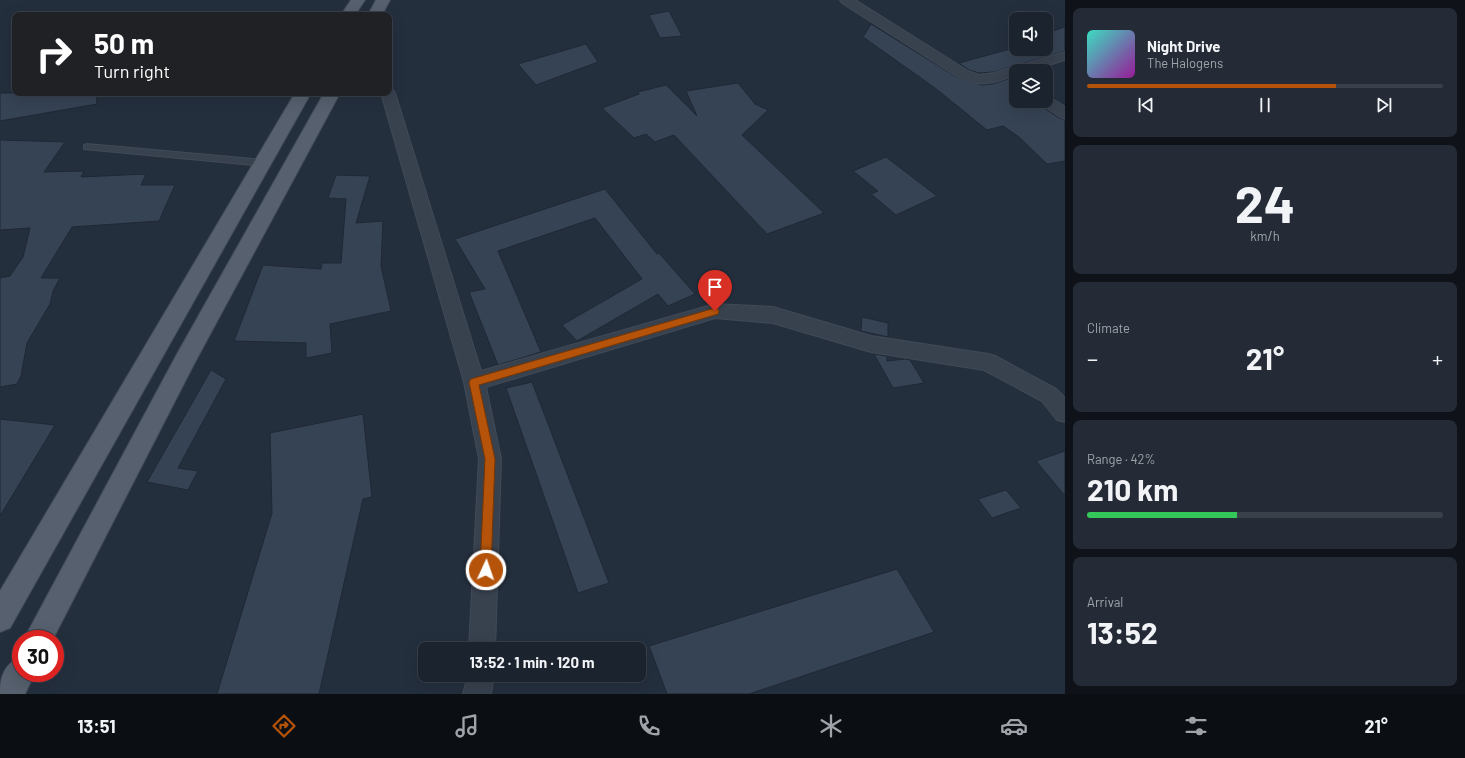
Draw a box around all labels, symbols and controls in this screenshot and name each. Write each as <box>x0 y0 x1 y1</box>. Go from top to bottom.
map controls <box>1009 12 1053 108</box>
button: sound <box>1009 12 1053 56</box>
text: 50 m <box>94 26 154 60</box>
icon: right <box>28 28 80 80</box>
text: Night Drive <box>1147 37 1220 55</box>
text: The Halogens <box>1147 55 1223 71</box>
text: Turn right <box>94 60 170 82</box>
button: layers <box>1009 64 1053 108</box>
icon: previous <box>1135 94 1157 116</box>
icon: pause <box>1254 94 1276 116</box>
icon: next <box>1373 94 1395 116</box>
text: 24 <box>1235 171 1295 233</box>
text: km/h <box>1250 228 1280 244</box>
pin <box>698 270 732 311</box>
icon: arrive <box>704 276 726 298</box>
text: Climate <box>1087 320 1130 336</box>
text: 21° <box>1246 340 1284 376</box>
text: − <box>1087 345 1098 371</box>
text: + <box>1432 345 1443 371</box>
text: Range · 42% <box>1087 451 1156 467</box>
text: 210 km <box>1087 471 1178 507</box>
position arrow <box>465 549 507 591</box>
text: Arrival <box>1087 594 1123 610</box>
text: 13:52 <box>1087 614 1158 650</box>
speed limit sign: 30 <box>12 630 64 682</box>
text: 13:52 · 1 min · 120 m <box>469 653 595 671</box>
icon: directions <box>270 712 298 740</box>
icon: music <box>453 712 481 740</box>
icon: phone <box>635 712 663 740</box>
icon: climate <box>817 712 845 740</box>
icon: car <box>1000 712 1028 740</box>
icon: filters <box>1182 712 1210 740</box>
text: 13:51 <box>77 715 116 737</box>
text: 21° <box>1365 715 1388 737</box>

